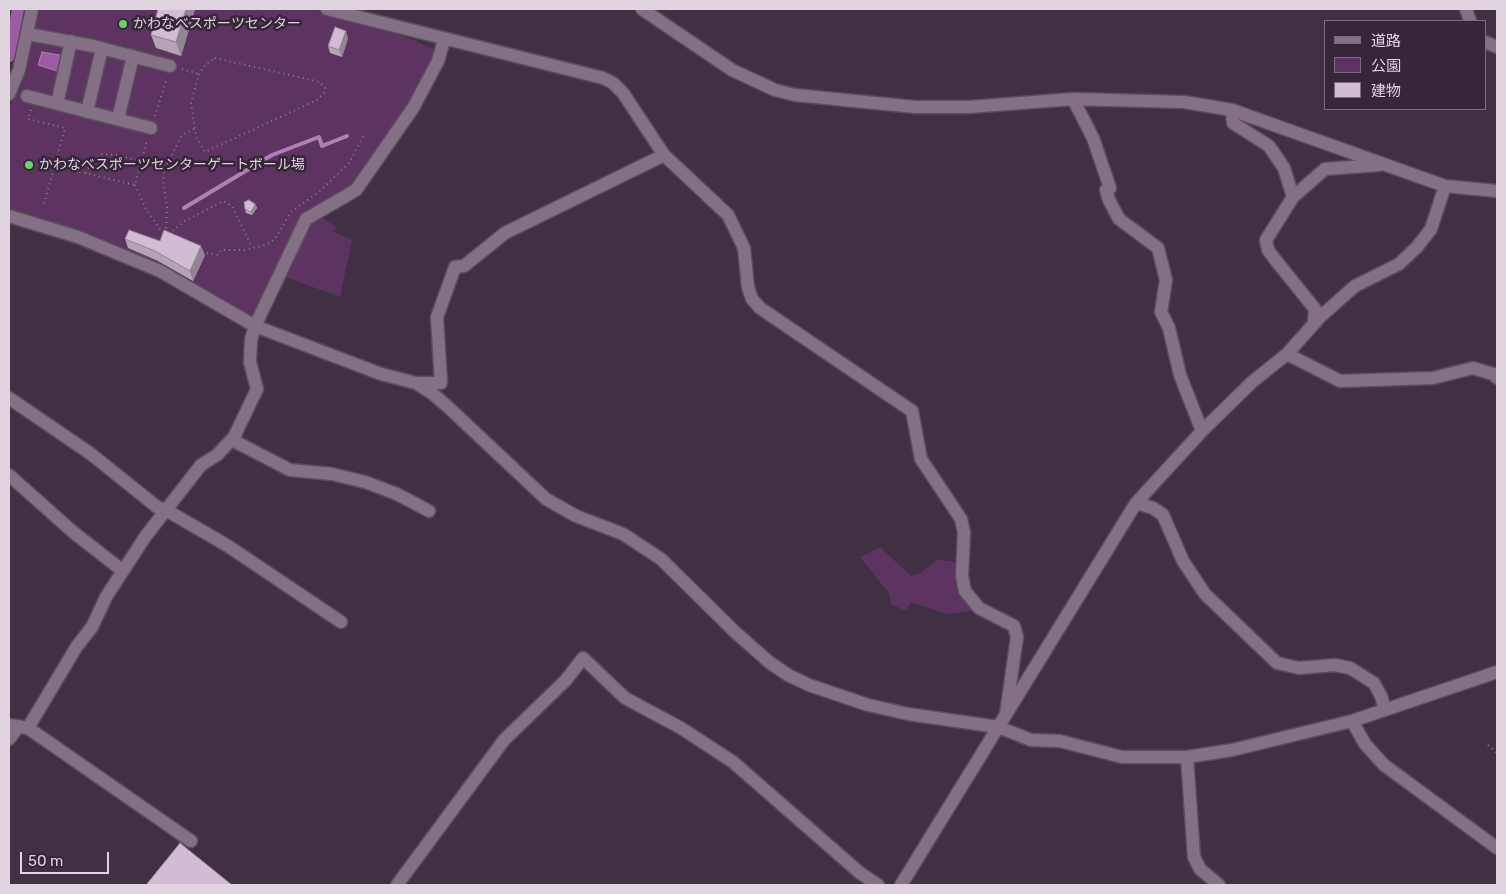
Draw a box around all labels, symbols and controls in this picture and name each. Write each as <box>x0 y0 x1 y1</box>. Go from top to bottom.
place label: かわなべスポーツセンター <box>133 16 301 32</box>
marker: かわなべスポーツセンター <box>117 18 129 30</box>
legend <box>1324 20 1486 110</box>
text: 道路 <box>1371 32 1401 50</box>
text: 公園 <box>1371 57 1401 75</box>
text: 建物 <box>1371 82 1401 100</box>
place label: かわなべスポーツセンターゲートボール場 <box>39 157 305 173</box>
marker: かわなべスポーツセンターゲートボール場 <box>23 159 35 171</box>
scale bar <box>22 842 111 874</box>
text: 50 m <box>28 852 63 870</box>

